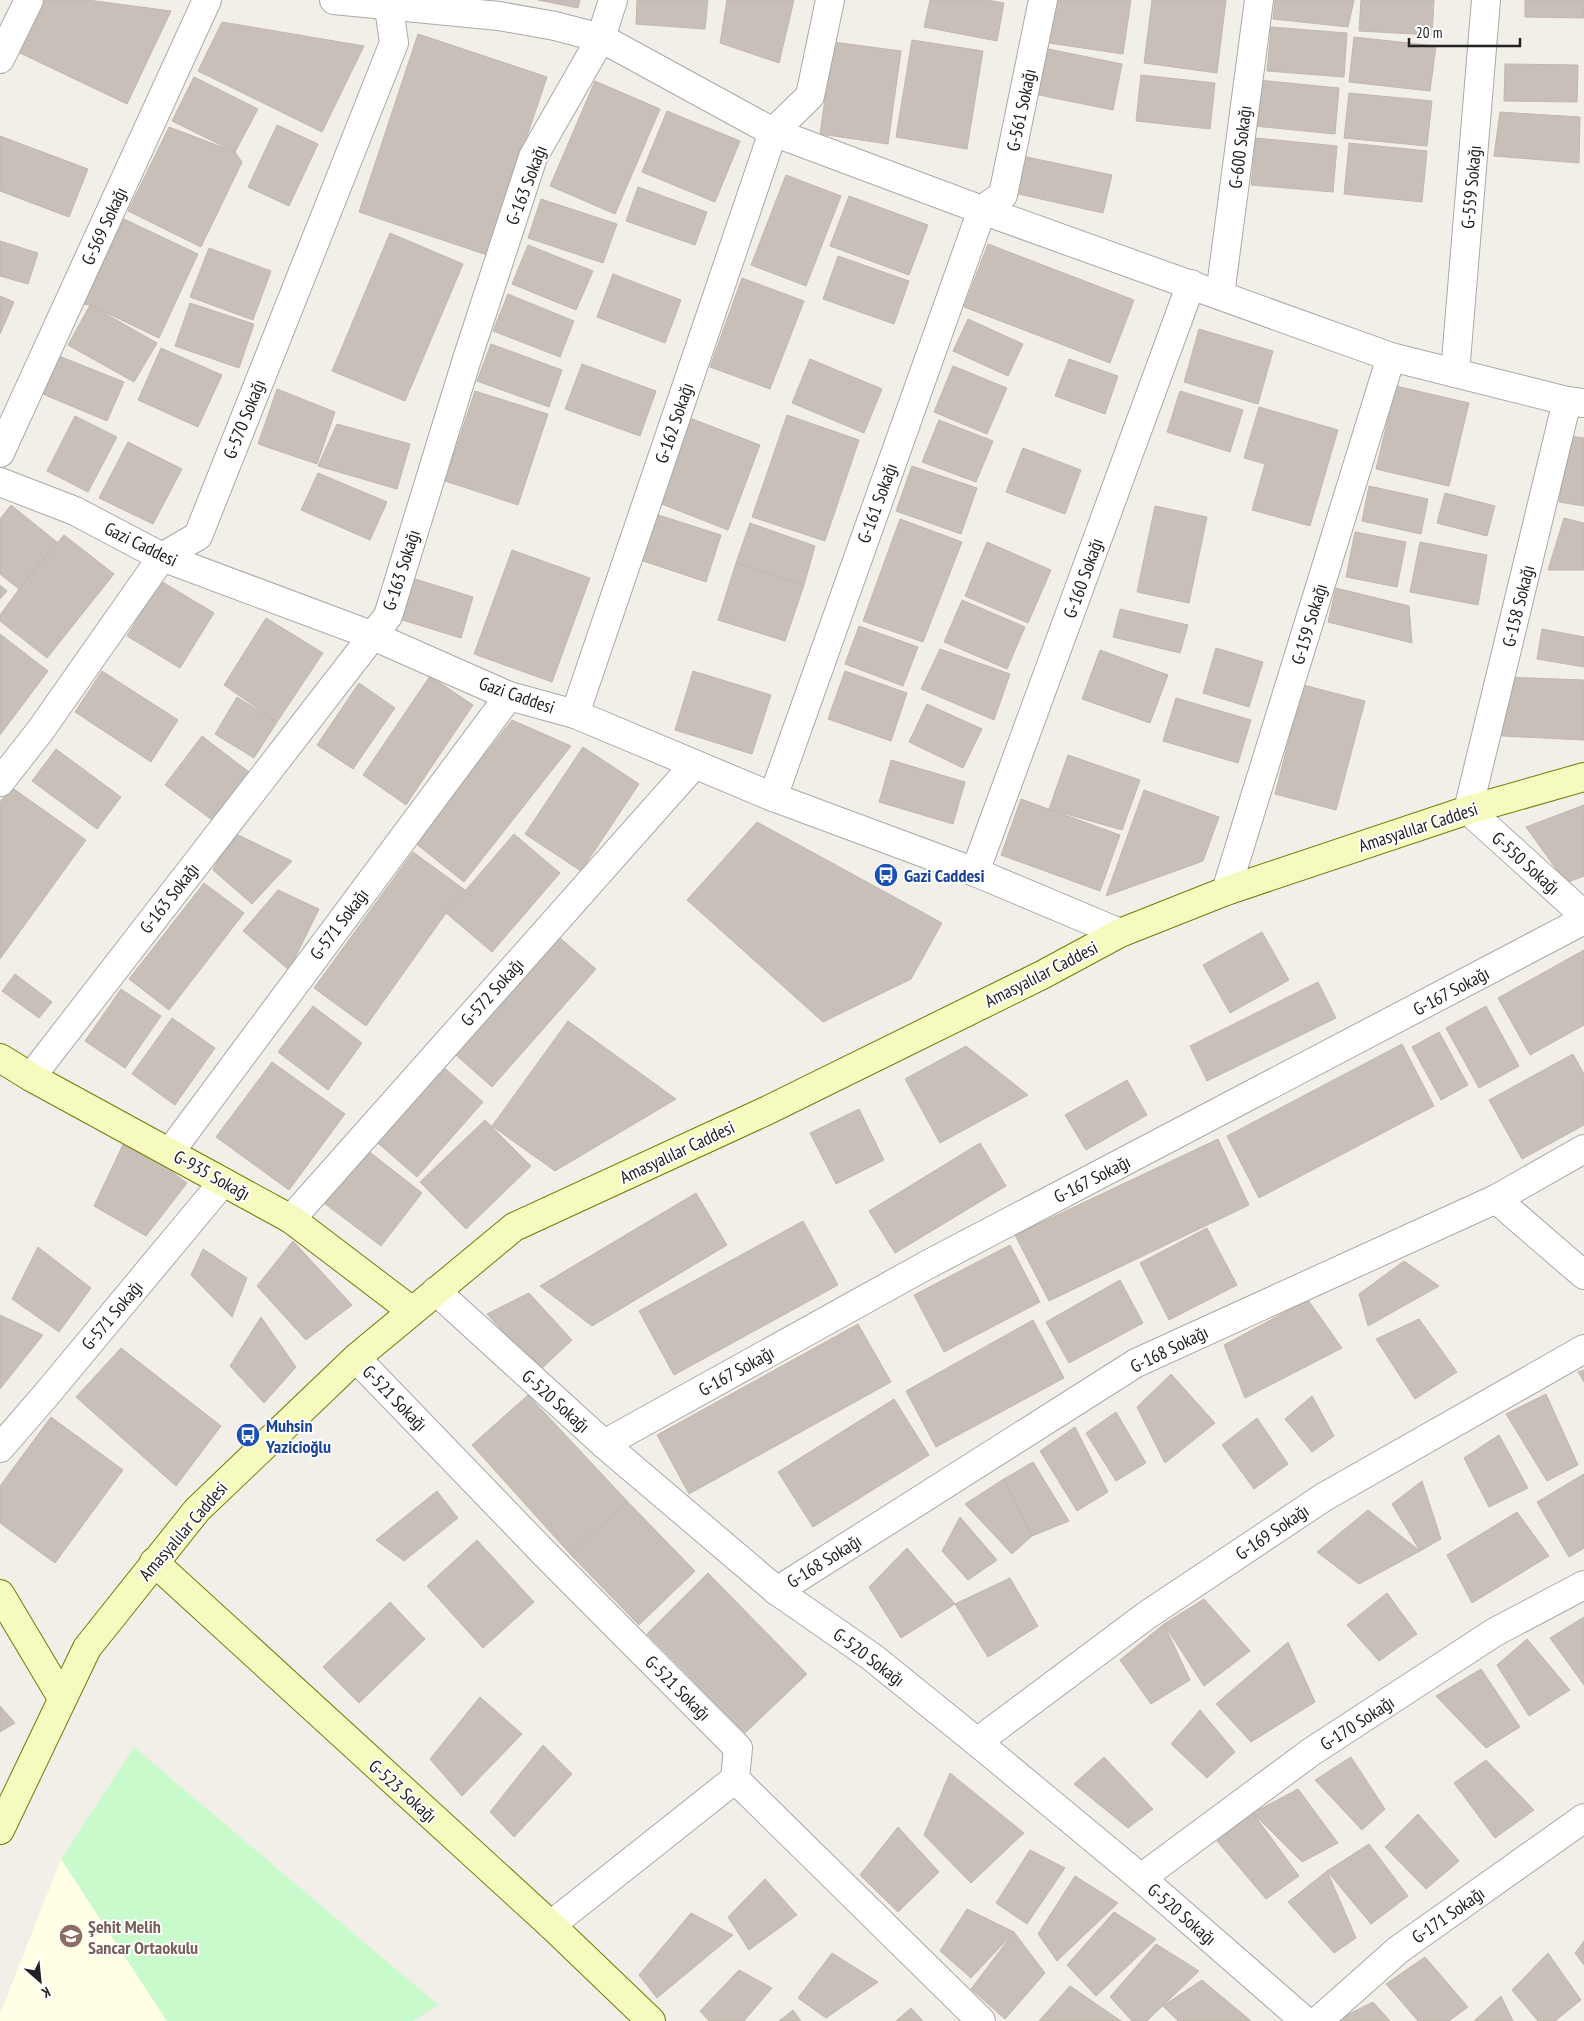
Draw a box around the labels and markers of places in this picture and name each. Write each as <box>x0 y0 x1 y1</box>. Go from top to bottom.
bus stop icon: Gazi Caddesi <box>873 862 899 888</box>
place label: Gazi Caddesi <box>904 864 984 887</box>
place label: Muhsin Yazicioğlu <box>265 1414 331 1458</box>
bus stop icon: Muhsin Yazicioğlu <box>235 1422 261 1448</box>
place label: Şehit Melih Sancar Ortaokulu <box>88 1915 198 1959</box>
school or university icon: Şehit Melih Sancar Ortaokulu <box>58 1923 84 1949</box>

